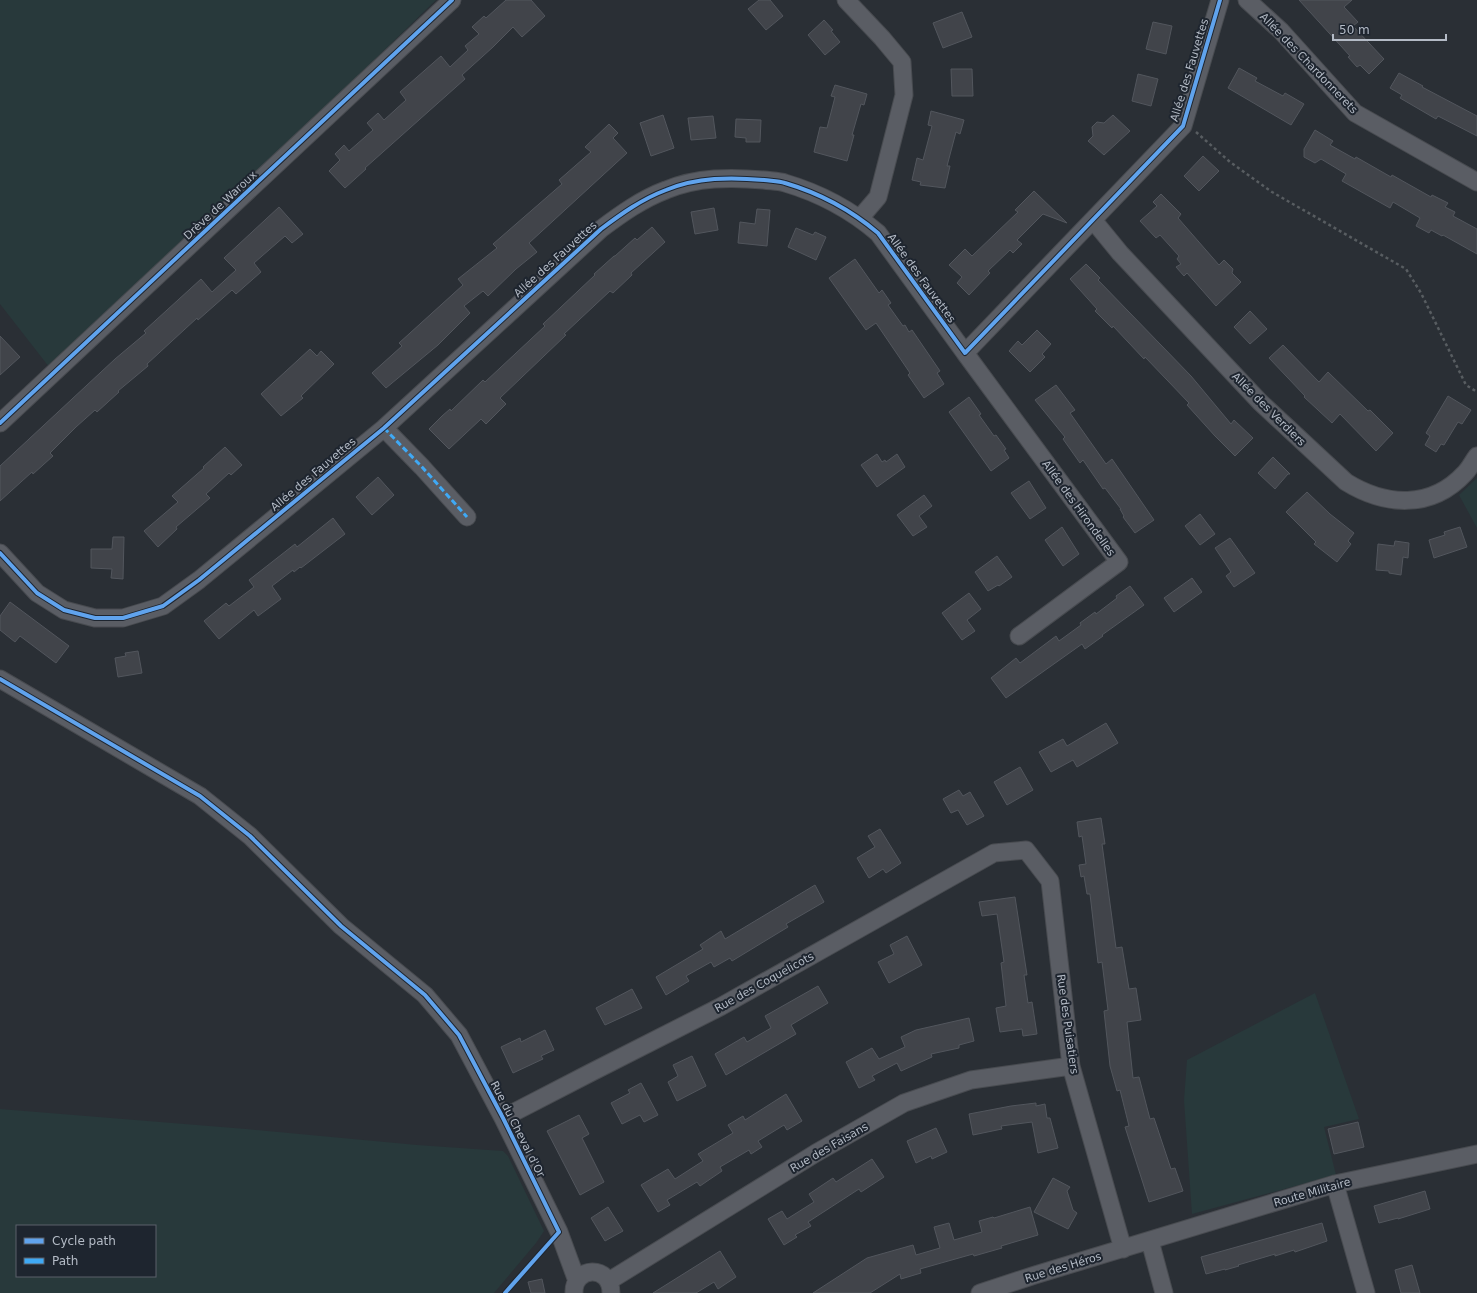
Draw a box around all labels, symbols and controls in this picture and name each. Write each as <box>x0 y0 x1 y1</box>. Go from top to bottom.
street label: Allée des Chardonnerets <box>1257 10 1360 117</box>
scale bar <box>1333 16 1446 42</box>
street label: Allée des Fauvettes <box>1168 17 1211 123</box>
text: 50 m <box>1339 23 1370 37</box>
street label: Drève de Waroux <box>181 168 260 242</box>
street label: Allée des Fauvettes <box>511 219 600 300</box>
street label: Allée des Fauvettes <box>885 231 958 326</box>
street label: Allée des Verdiers <box>1229 370 1308 449</box>
street label: Allée des Fauvettes <box>268 435 359 514</box>
street label: Allée des Hirondelles <box>1039 458 1118 559</box>
street label: Rue des Coquelicots <box>712 950 816 1015</box>
street label: Rue des Puisatiers <box>1054 973 1081 1075</box>
street label: Rue du Cheval d'Or <box>488 1079 548 1180</box>
street label: Rue des Faisans <box>788 1120 871 1175</box>
street label: Route Militaire <box>1272 1175 1352 1210</box>
legend <box>16 1225 156 1277</box>
text: Cycle path <box>52 1234 116 1248</box>
street label: Rue des Héros <box>1023 1250 1103 1285</box>
text: Path <box>52 1254 78 1268</box>

